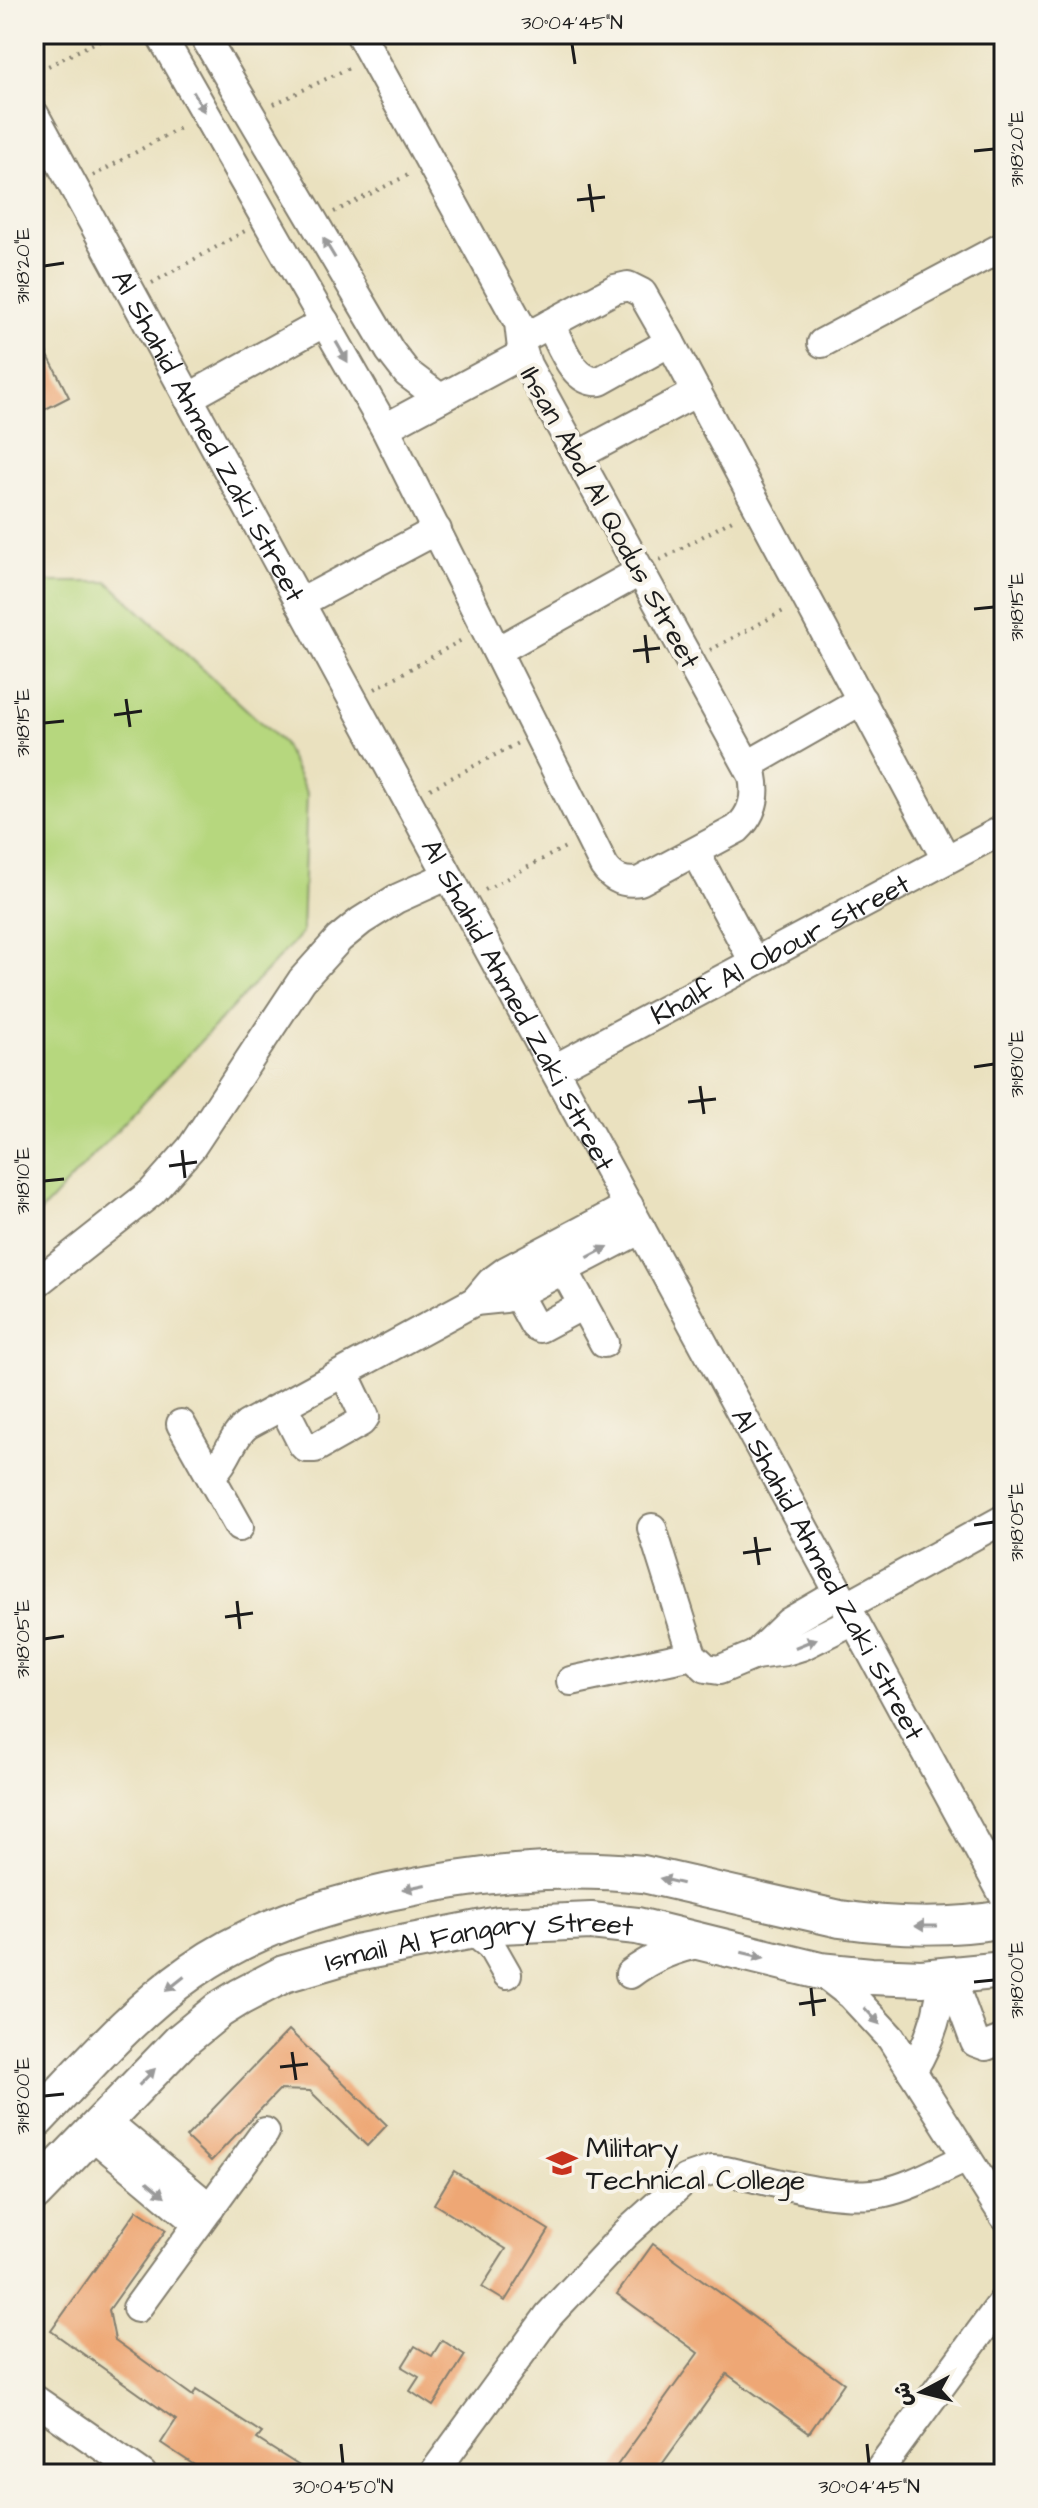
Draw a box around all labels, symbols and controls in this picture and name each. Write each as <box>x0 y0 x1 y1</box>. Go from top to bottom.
text: 30°04'45"N <box>521 9 623 37</box>
one-way arrow <box>192 91 206 113</box>
text: 31°18'20"E <box>1003 111 1031 187</box>
text: 31°18'20"E <box>9 228 37 304</box>
one-way arrow <box>322 236 336 259</box>
street label: Al Shahid Ahmed Zaki Street <box>101 263 314 610</box>
one-way arrow <box>335 340 349 363</box>
street label: Ihsan Abd Al Qodus Street <box>510 359 710 677</box>
text: 31°18'15"E <box>1003 572 1031 642</box>
text: 31°18'15"E <box>9 688 37 758</box>
street label: Al Shahid Ahmed Zaki Street <box>411 832 624 1179</box>
street label: Khalf Al Obour Street <box>644 864 918 1035</box>
text: 31°18'10"E <box>1003 1030 1031 1098</box>
text: 31°18'10"E <box>9 1147 37 1215</box>
one-way arrow <box>586 1246 609 1259</box>
street label: Al Shahid Ahmed Zaki Street <box>721 1401 934 1748</box>
text: 31°18'05"E <box>1003 1482 1031 1562</box>
text: 31°18'05"E <box>9 1599 37 1679</box>
one-way arrow <box>794 1637 818 1650</box>
one-way arrow <box>659 1874 684 1887</box>
one-way arrow <box>401 1881 426 1894</box>
street label: Ismail Al Fangary Street <box>320 1903 636 1982</box>
one-way arrow <box>913 1920 938 1932</box>
text: 31°18'00"E <box>1003 1941 1031 2019</box>
one-way arrow <box>741 1949 766 1962</box>
one-way arrow <box>165 1975 185 1991</box>
one-way arrow <box>862 2006 880 2025</box>
text: 31°18'00"E <box>9 2057 37 2135</box>
one-way arrow <box>138 2067 156 2086</box>
place label: Military Technical College <box>586 2129 805 2201</box>
school or university icon: Military Technical College <box>545 2146 579 2180</box>
one-way arrow <box>146 2180 166 2197</box>
north arrow <box>882 2352 962 2432</box>
text: ش <box>887 2380 920 2408</box>
text: 30°04'50"N <box>293 2473 393 2501</box>
text: 30°04'45"N <box>818 2473 920 2501</box>

